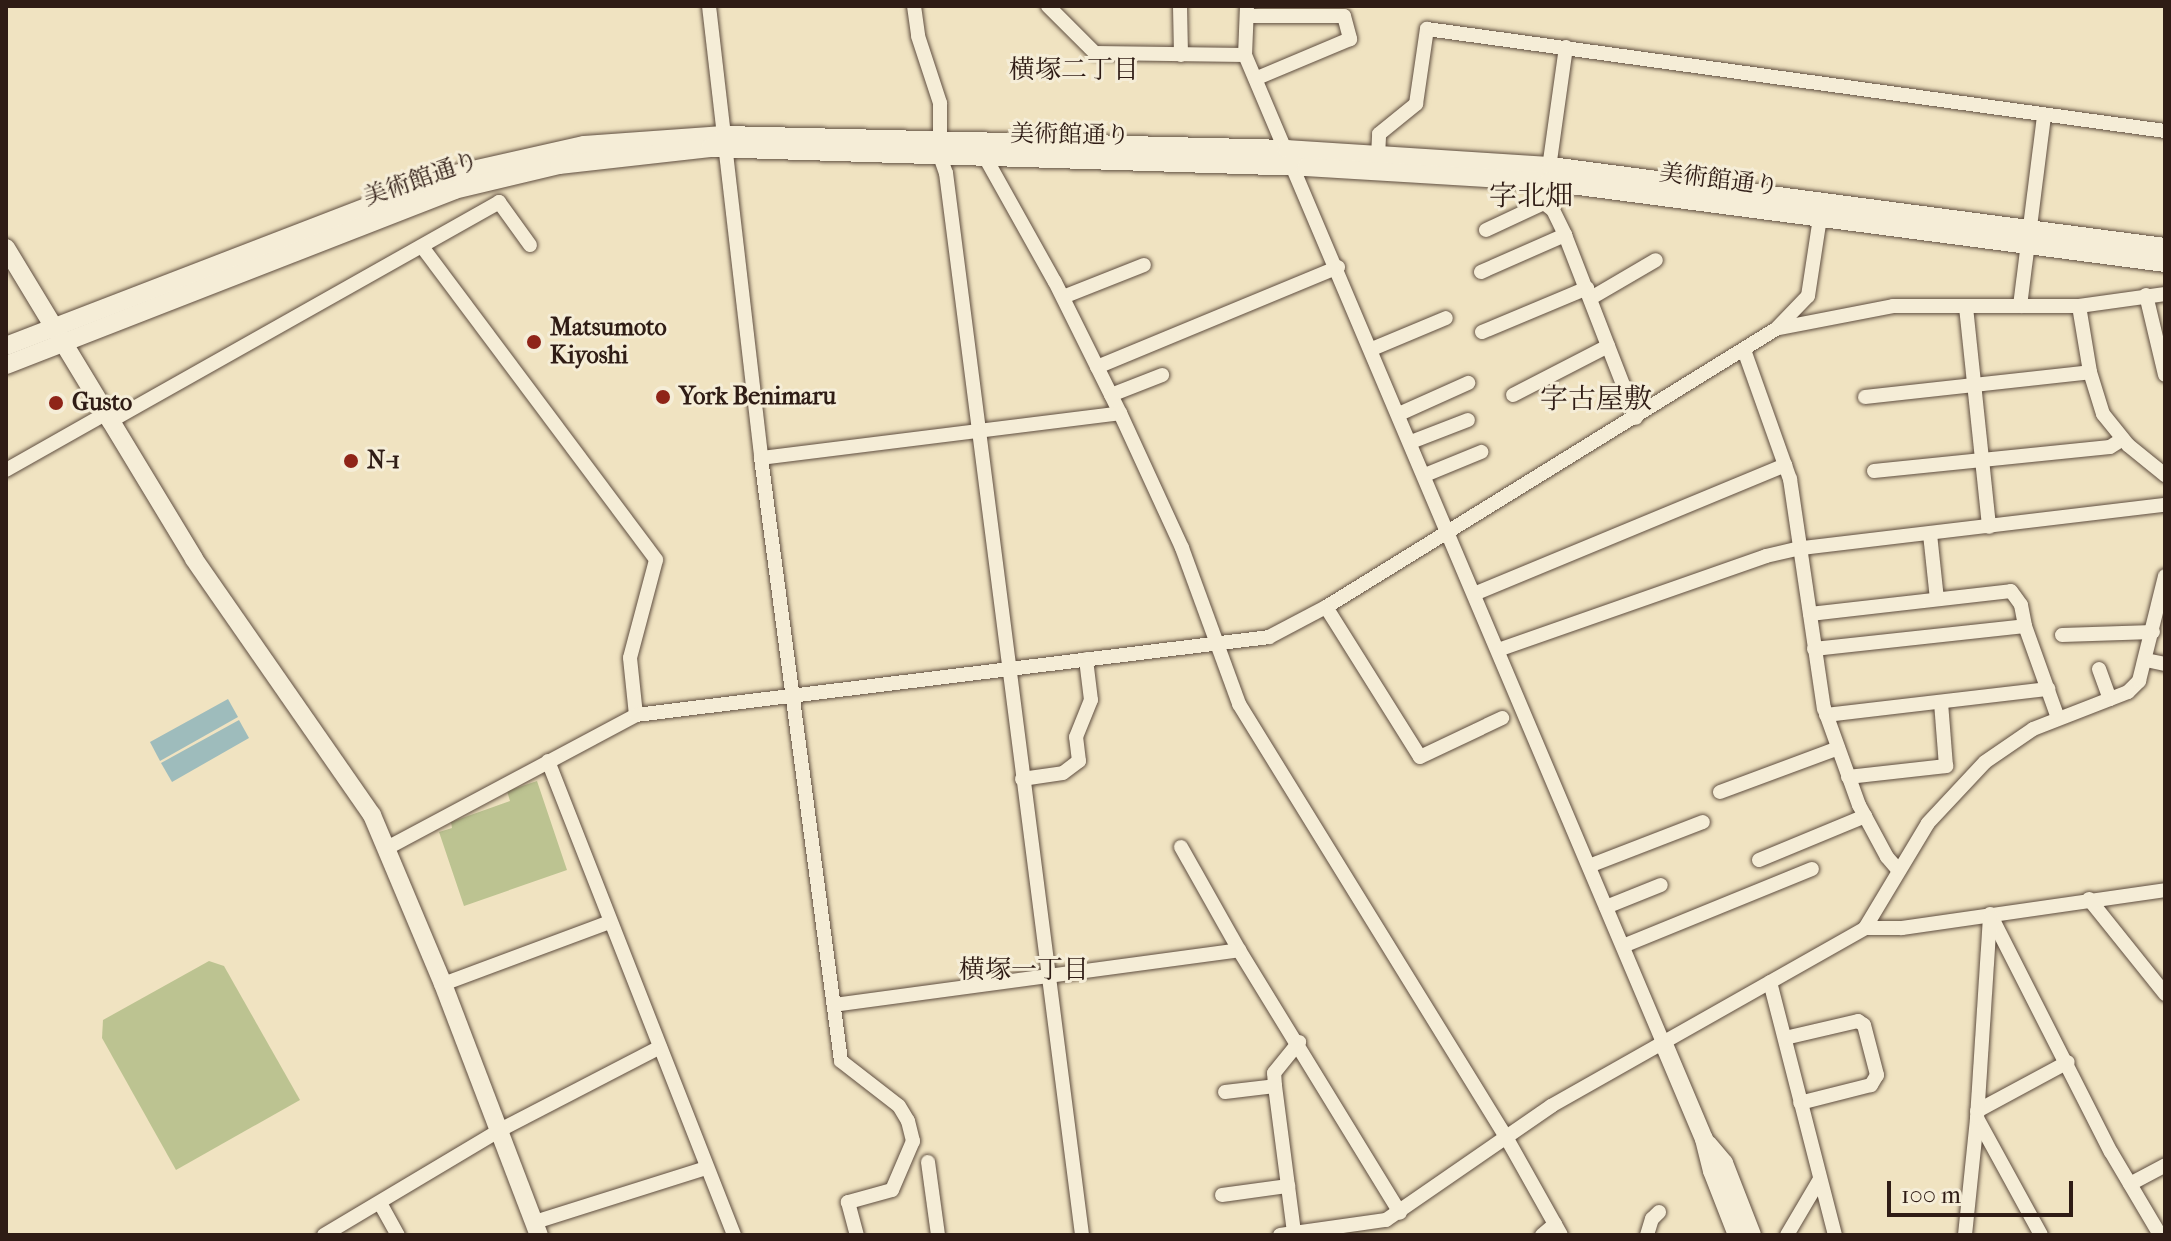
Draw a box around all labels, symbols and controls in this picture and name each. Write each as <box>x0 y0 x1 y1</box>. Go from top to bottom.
district label: 横塚二丁目 <box>1009 54 1139 86</box>
street label: 美術館通り <box>1010 120 1130 150</box>
street label: 美術館通り <box>360 146 482 212</box>
street label: 美術館通り <box>1658 158 1780 202</box>
district label: 字北畑 <box>1489 179 1573 213</box>
place label: Matsumoto Kiyoshi <box>550 314 667 370</box>
marker: Matsumoto Kiyoshi <box>525 333 543 351</box>
district label: 字古屋敷 <box>1540 382 1652 416</box>
place label: York Benimaru <box>679 383 836 411</box>
marker: York Benimaru <box>654 388 672 406</box>
place label: Gusto <box>72 389 132 417</box>
marker: Gusto <box>47 394 65 412</box>
place label: N-1 <box>367 447 400 475</box>
marker: N-1 <box>342 452 360 470</box>
district label: 横塚一丁目 <box>959 954 1089 986</box>
scale bar <box>1891 1165 2077 1215</box>
text: 100 m <box>1901 1181 1961 1209</box>

